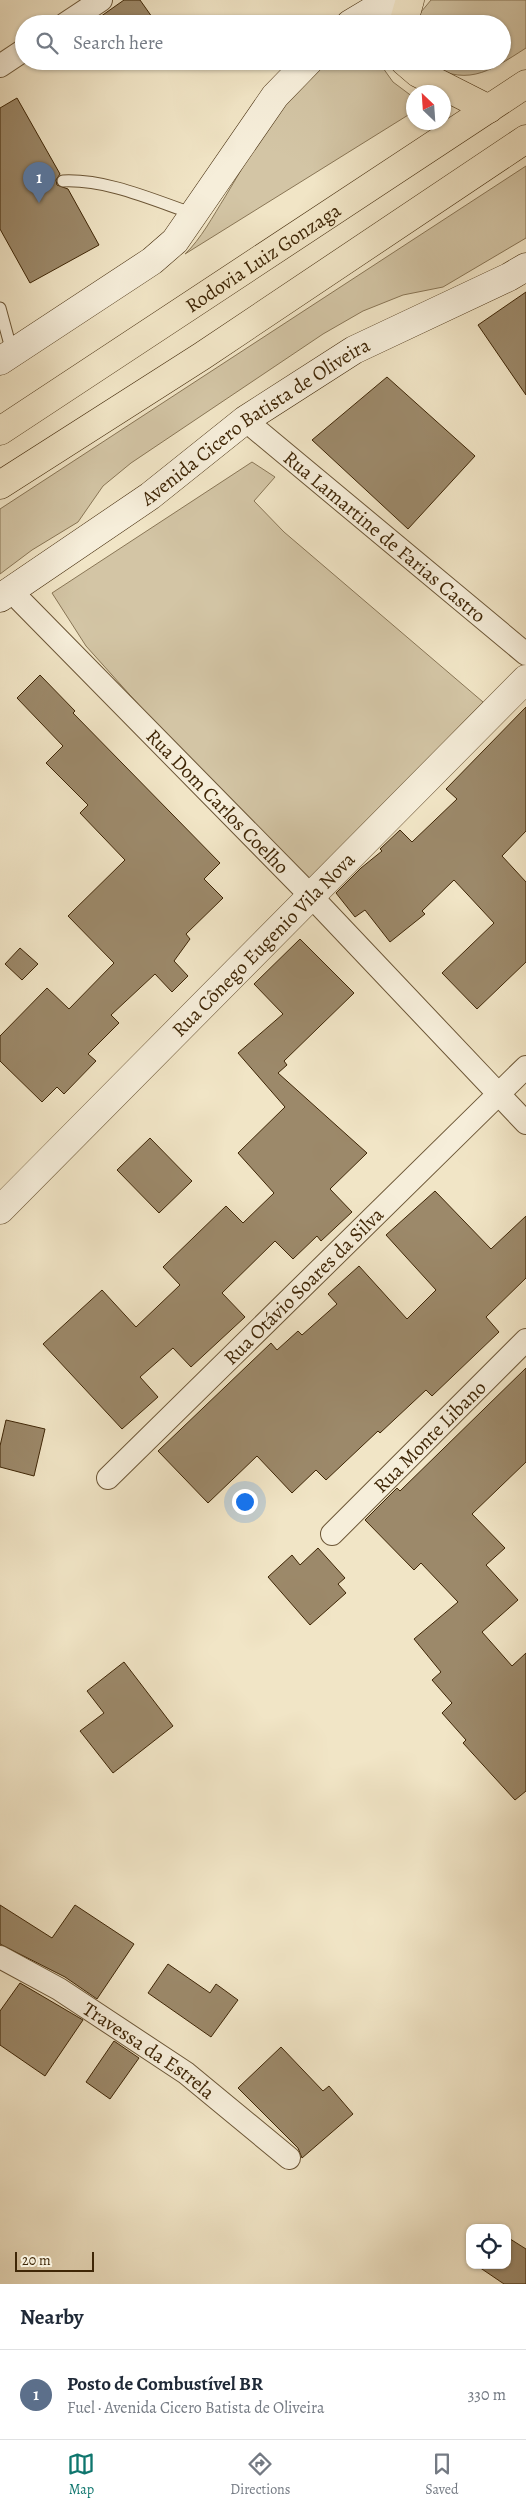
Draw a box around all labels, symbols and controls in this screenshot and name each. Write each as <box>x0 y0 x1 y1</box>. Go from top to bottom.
search box <box>15 15 511 70</box>
icon: search <box>33 29 61 57</box>
text: Search here <box>73 30 163 56</box>
north arrow <box>406 85 451 130</box>
pin: 1 <box>23 162 55 203</box>
street label: Rodovia Luiz Gonzaga <box>180 196 347 319</box>
street label: Avenida Cicero Batista de Oliveira <box>135 331 375 512</box>
street label: Rua Lamartine de Farias Castro <box>278 444 492 629</box>
street label: Rua Dom Carlos Coelho <box>140 723 295 880</box>
street label: Rua Cônego Eugenio Vila Nova <box>166 845 361 1043</box>
street label: Rua Otávio Soares da Silva <box>217 1201 390 1371</box>
street label: Rua Monte Libano <box>367 1374 492 1499</box>
your location <box>232 1489 258 1515</box>
street label: Travessa da Estrela <box>78 1995 221 2106</box>
map controls <box>466 2224 511 2269</box>
button: locate <box>466 2224 511 2269</box>
scale bar <box>15 2249 94 2272</box>
text: 20 m <box>22 2251 51 2270</box>
text: Nearby <box>20 2303 83 2331</box>
text: Posto de Combustível BR <box>67 2371 263 2397</box>
text: 1 <box>33 2384 39 2406</box>
text: 330 m <box>468 2384 506 2406</box>
text: Fuel · Avenida Cicero Batista de Oliveira <box>67 2397 325 2419</box>
tab: Map <box>67 2450 95 2499</box>
tab: Directions <box>230 2450 290 2499</box>
tab: Saved <box>425 2450 459 2499</box>

